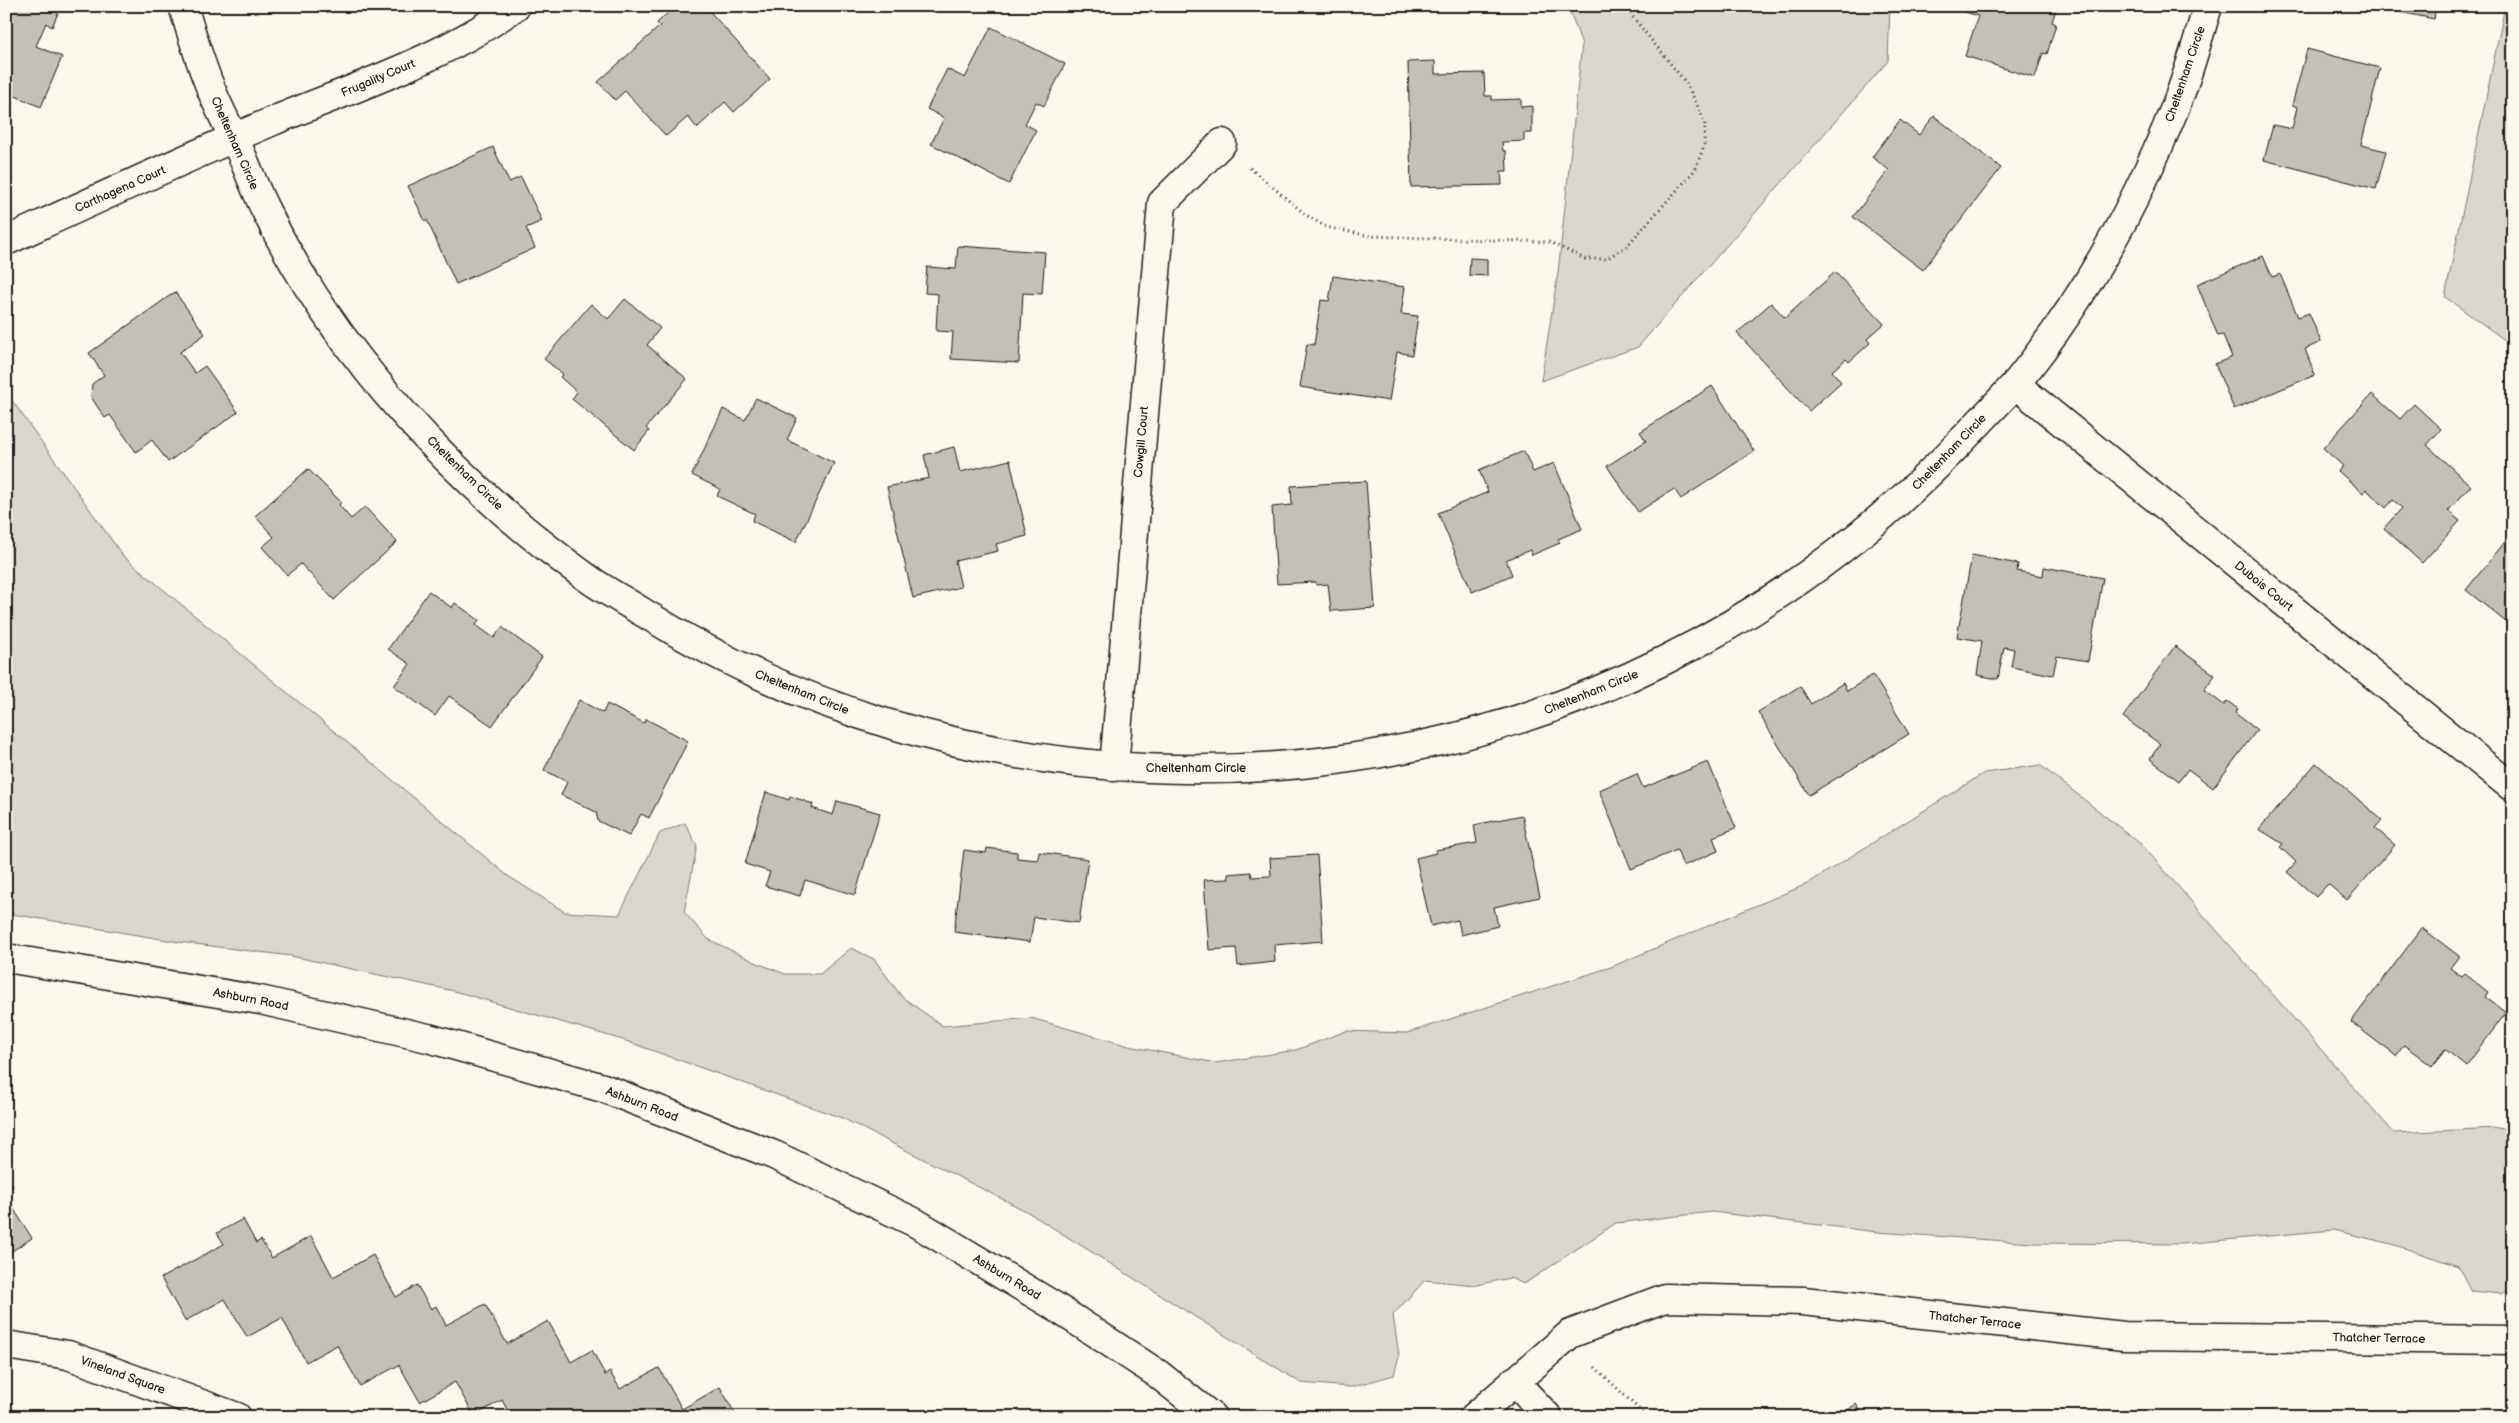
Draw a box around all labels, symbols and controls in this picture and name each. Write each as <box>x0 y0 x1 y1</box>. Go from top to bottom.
street label: Cheltenham Circle <box>2162 24 2209 124</box>
street label: Frugality Court <box>339 56 418 101</box>
street label: Cheltenham Circle <box>207 94 262 192</box>
street label: Carthagena Court <box>72 163 168 216</box>
street label: Cowgill Court <box>1131 405 1152 478</box>
street label: Cheltenham Circle <box>1909 411 1990 494</box>
street label: Cheltenham Circle <box>423 433 506 514</box>
street label: Dubois Court <box>2231 558 2296 615</box>
street label: Cheltenham Circle <box>753 667 851 718</box>
street label: Cheltenham Circle <box>1542 667 1640 718</box>
street label: Cheltenham Circle <box>1146 761 1246 776</box>
street label: Ashburn Road <box>212 985 290 1014</box>
street label: Ashburn Road <box>604 1084 680 1125</box>
street label: Ashburn Road <box>970 1251 1043 1304</box>
street label: Thatcher Terrace <box>1928 1308 2022 1333</box>
street label: Thatcher Terrace <box>2332 1330 2426 1347</box>
street label: Vineland Square <box>78 1353 167 1398</box>

